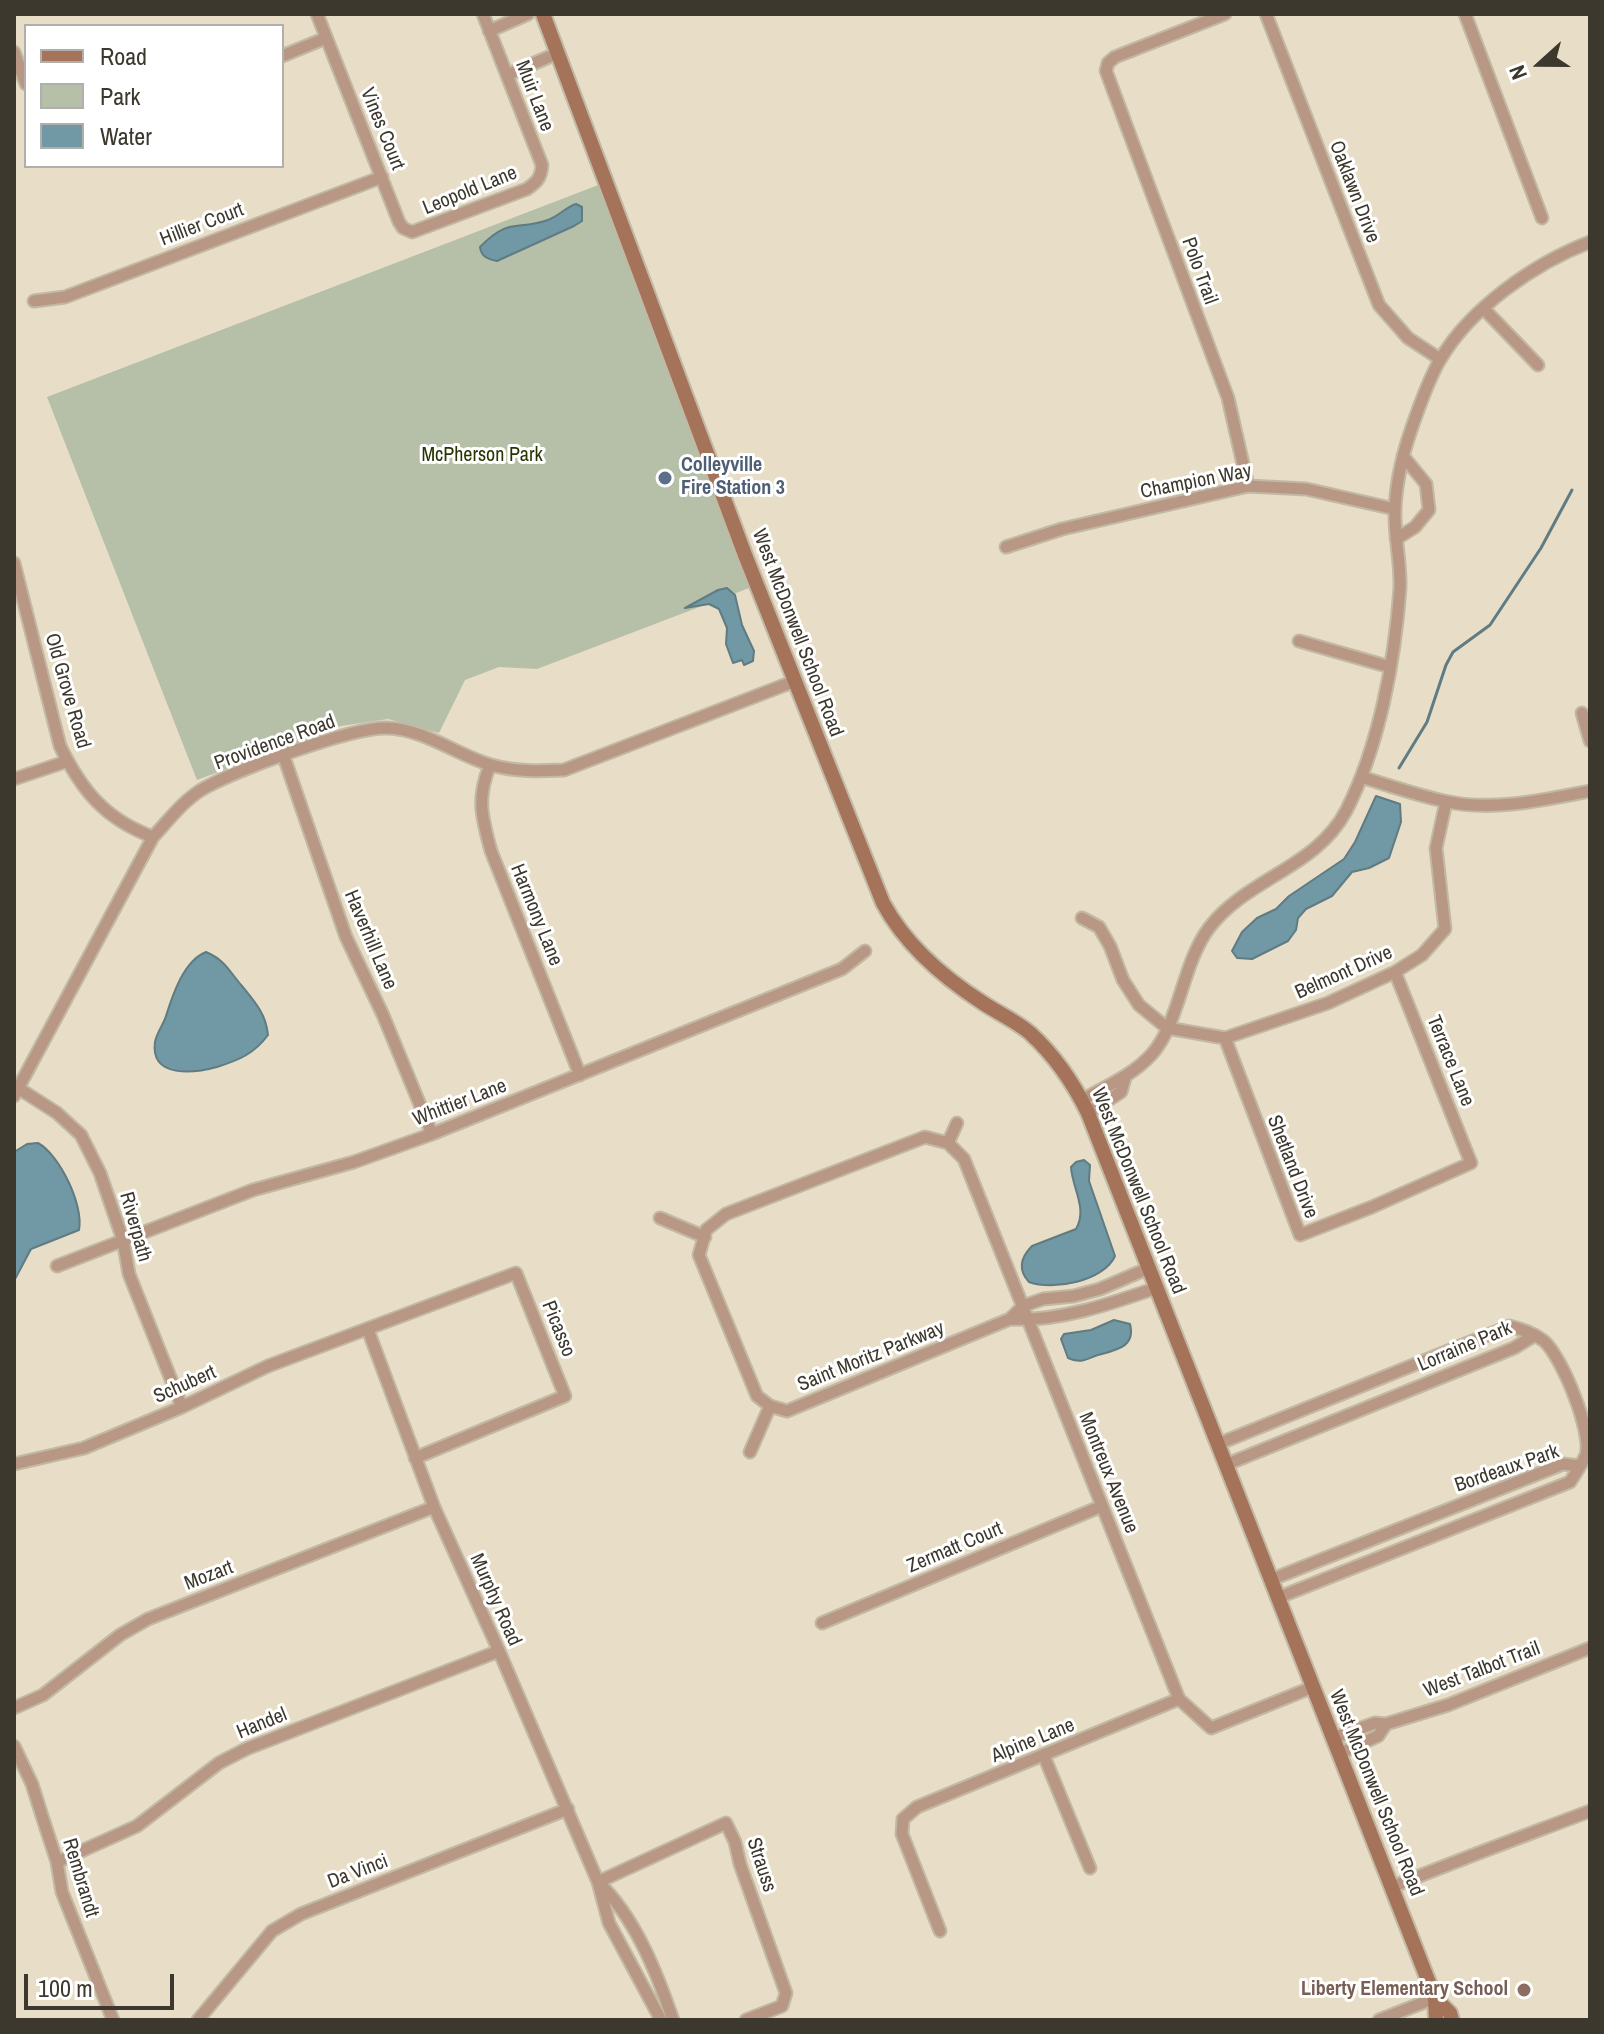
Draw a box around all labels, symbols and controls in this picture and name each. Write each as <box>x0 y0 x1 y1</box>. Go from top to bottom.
legend <box>24 24 284 168</box>
north arrow <box>1500 24 1580 104</box>
text: Road <box>100 40 147 72</box>
street label: Muir Lane <box>510 57 558 135</box>
text: N <box>1501 61 1534 84</box>
text: Park <box>100 80 140 112</box>
street label: Vines Court <box>355 84 409 174</box>
text: Water <box>100 120 152 152</box>
street label: Oaklawn Drive <box>1324 138 1384 246</box>
street label: Leopold Lane <box>419 161 521 221</box>
street label: Hillier Court <box>157 198 247 252</box>
street label: Polo Trail <box>1176 234 1222 308</box>
park label: McPherson Park <box>421 444 543 468</box>
place label: Colleyville Fire Station 3 <box>681 454 785 501</box>
street label: Champion Way <box>1139 459 1253 505</box>
marker: Colleyville Fire Station 3 <box>656 469 674 487</box>
street label: West McDonwell School Road <box>746 526 848 740</box>
street label: Old Grove Road <box>39 631 95 751</box>
street label: Providence Road <box>211 710 339 776</box>
street label: Harmony Lane <box>505 861 567 969</box>
street label: Haverhill Lane <box>338 887 402 993</box>
street label: Belmont Drive <box>1292 941 1396 1005</box>
street label: Terrace Lane <box>1421 1012 1479 1110</box>
street label: Whittier Lane <box>410 1074 510 1132</box>
street label: West McDonwell School Road <box>1086 1084 1190 1298</box>
street label: Shetland Drive <box>1261 1112 1323 1222</box>
street label: Riverpath <box>114 1190 156 1264</box>
street label: Picasso <box>536 1297 580 1361</box>
street label: Saint Moritz Parkway <box>794 1317 948 1397</box>
street label: Lorraine Park <box>1415 1317 1515 1377</box>
street label: Schubert <box>150 1361 220 1409</box>
street label: Montreux Avenue <box>1073 1409 1143 1537</box>
street label: Bordeaux Park <box>1452 1440 1562 1498</box>
street label: Zermatt Court <box>904 1517 1006 1579</box>
street label: Murphy Road <box>464 1550 526 1650</box>
street label: Mozart <box>181 1556 237 1596</box>
street label: West Talbot Trail <box>1421 1637 1543 1703</box>
street label: West McDonwell School Road <box>1324 1686 1428 1900</box>
street label: Handel <box>233 1703 291 1745</box>
street label: Alpine Lane <box>988 1713 1078 1769</box>
street label: Strauss <box>741 1835 781 1895</box>
street label: Rembrandt <box>57 1836 103 1920</box>
street label: Da Vinci <box>324 1850 392 1894</box>
scale bar <box>28 1958 178 2008</box>
text: 100 m <box>38 1972 93 2004</box>
place label: Liberty Elementary School <box>1301 1978 1508 2002</box>
marker: Liberty Elementary School <box>1515 1981 1533 1999</box>

